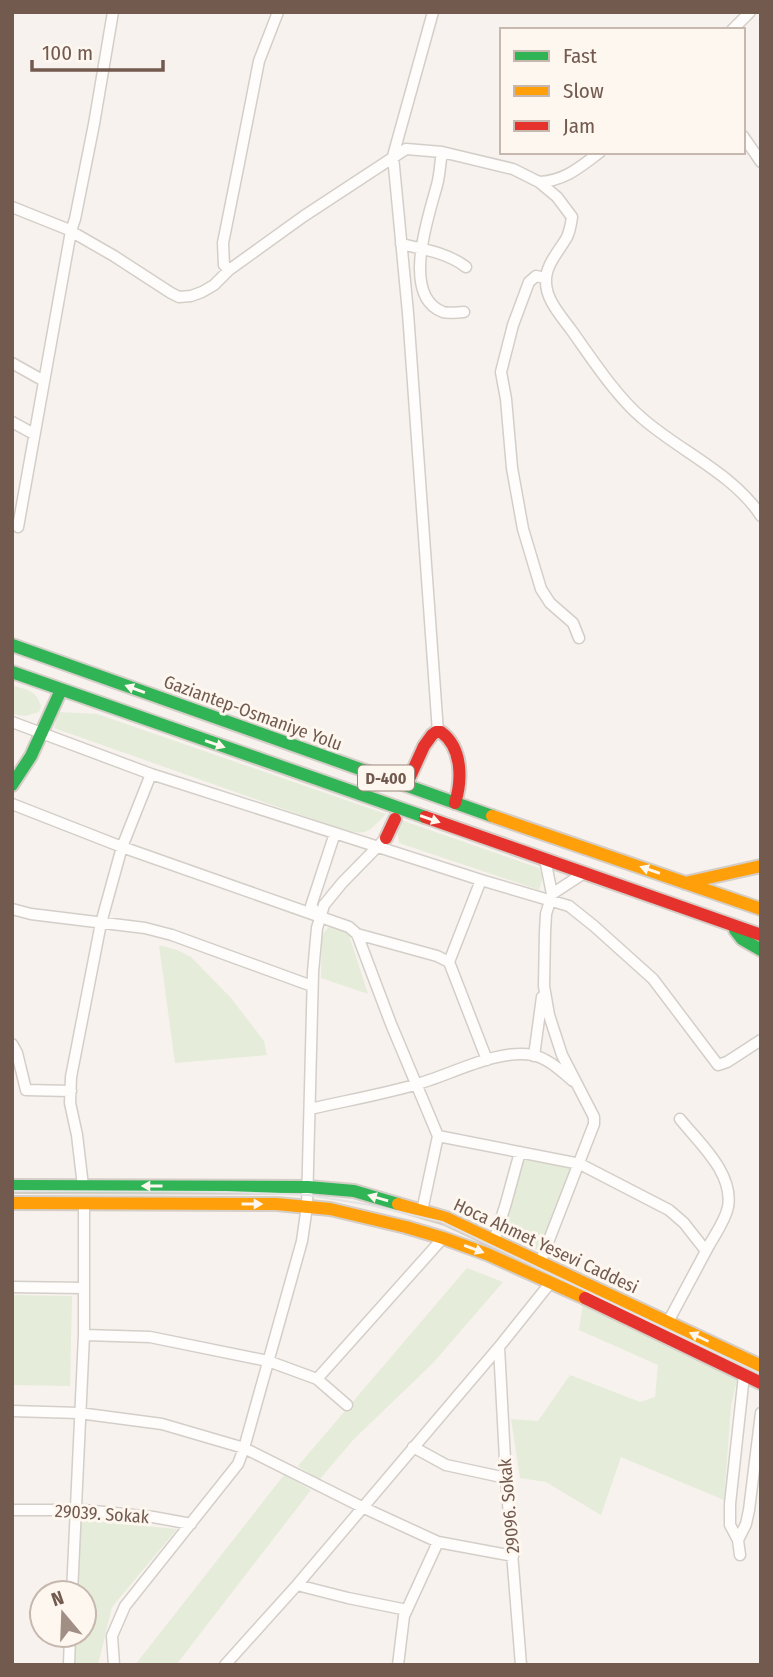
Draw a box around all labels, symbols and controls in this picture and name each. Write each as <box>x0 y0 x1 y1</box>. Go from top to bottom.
scale bar <box>32 28 163 72</box>
legend <box>500 28 745 154</box>
text: 100 m <box>42 40 93 66</box>
text: Fast <box>563 43 597 69</box>
text: Slow <box>563 78 604 104</box>
text: Jam <box>563 113 595 139</box>
street label: Gaziantep-Osmaniye Yolu <box>161 670 345 756</box>
one-way arrow <box>125 683 146 694</box>
one-way arrow <box>205 738 226 749</box>
road number: D-400 <box>358 765 414 790</box>
one-way arrow <box>420 814 441 825</box>
one-way arrow <box>640 864 661 875</box>
one-way arrow <box>141 1181 163 1192</box>
one-way arrow <box>368 1193 389 1203</box>
street label: Hoca Ahmet Yesevi Caddesi <box>450 1194 642 1298</box>
one-way arrow <box>241 1198 263 1210</box>
one-way arrow <box>463 1244 484 1255</box>
one-way arrow <box>689 1331 709 1343</box>
street label: 29096. Sokak <box>494 1457 524 1554</box>
street label: 29039. Sokak <box>54 1500 150 1528</box>
north arrow <box>28 1579 98 1649</box>
text: N <box>48 1586 67 1611</box>

